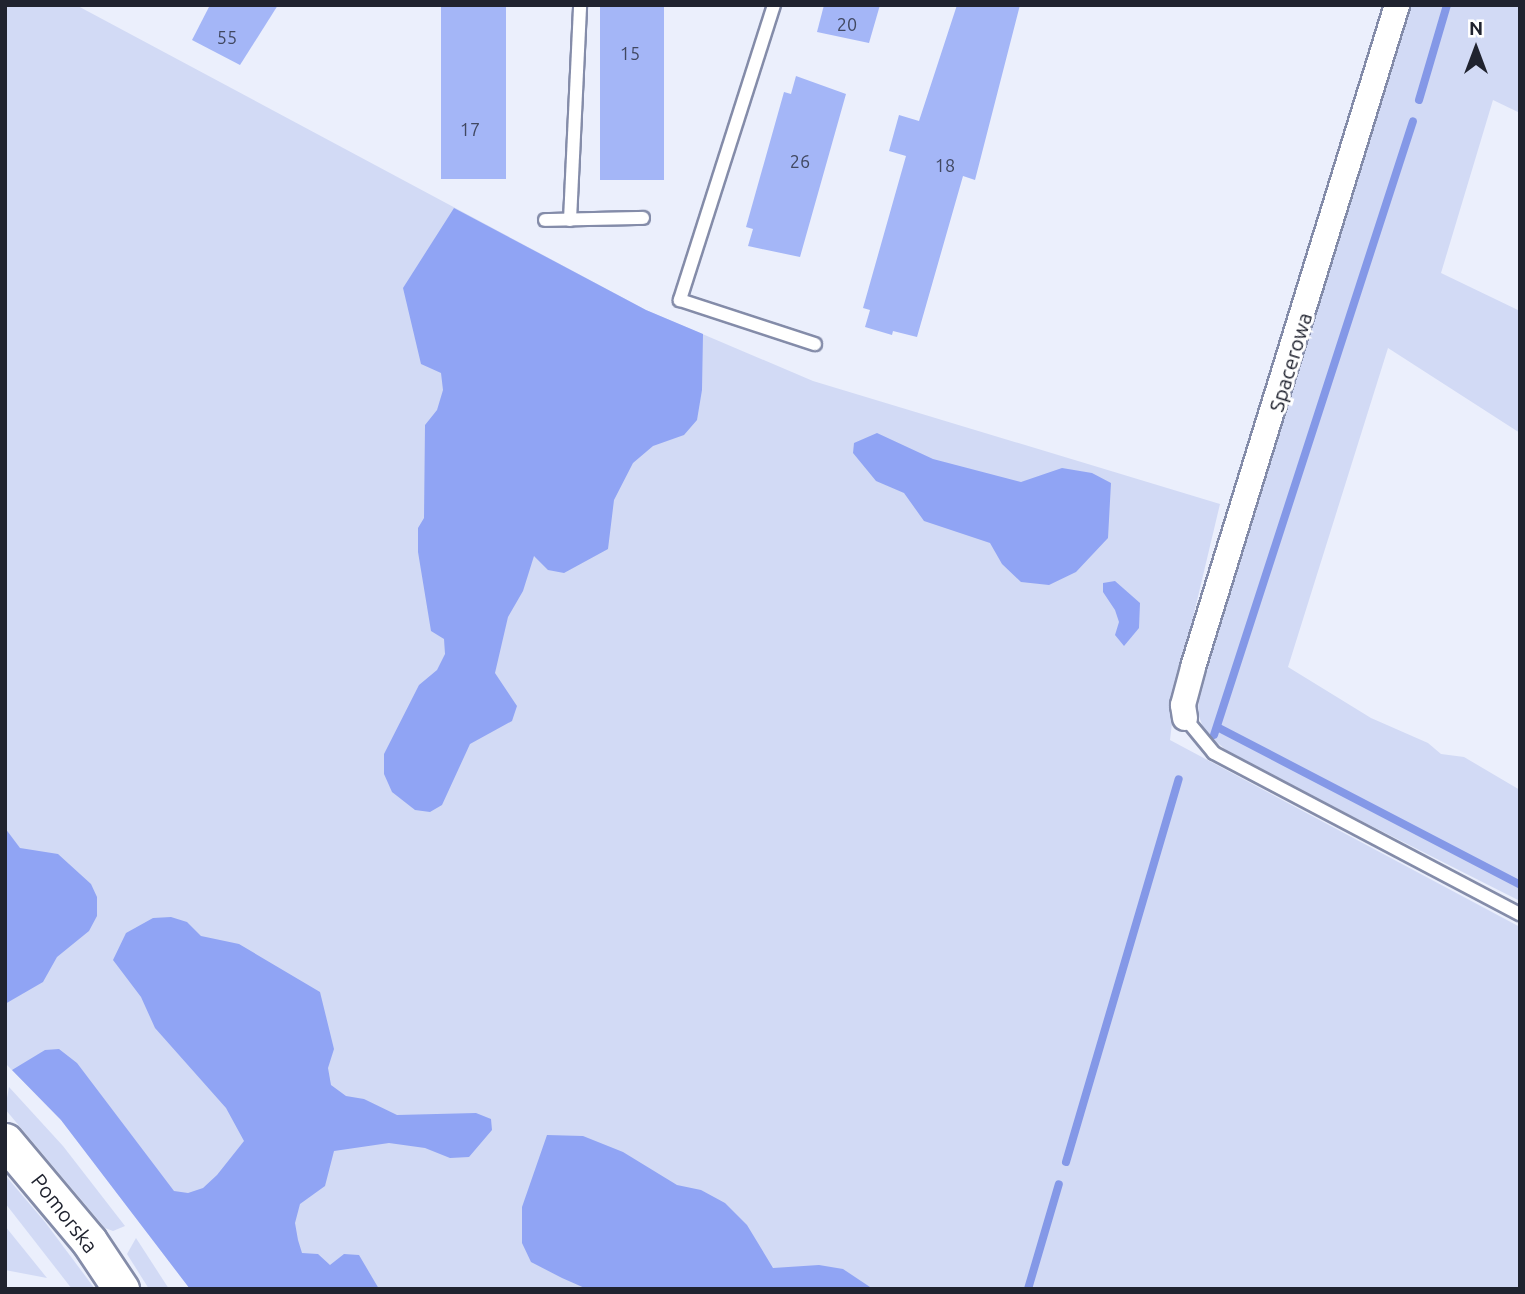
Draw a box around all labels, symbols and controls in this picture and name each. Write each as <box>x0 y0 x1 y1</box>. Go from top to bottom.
house number: 20 <box>837 13 857 35</box>
north arrow <box>1441 14 1511 84</box>
text: N <box>1469 17 1483 39</box>
house number: 55 <box>217 26 237 48</box>
house number: 15 <box>620 42 640 64</box>
house number: 17 <box>460 118 480 140</box>
house number: 26 <box>790 150 810 172</box>
house number: 18 <box>935 154 955 176</box>
street label: Spacerowa <box>1263 309 1317 415</box>
street label: Pomorska <box>26 1168 104 1258</box>

